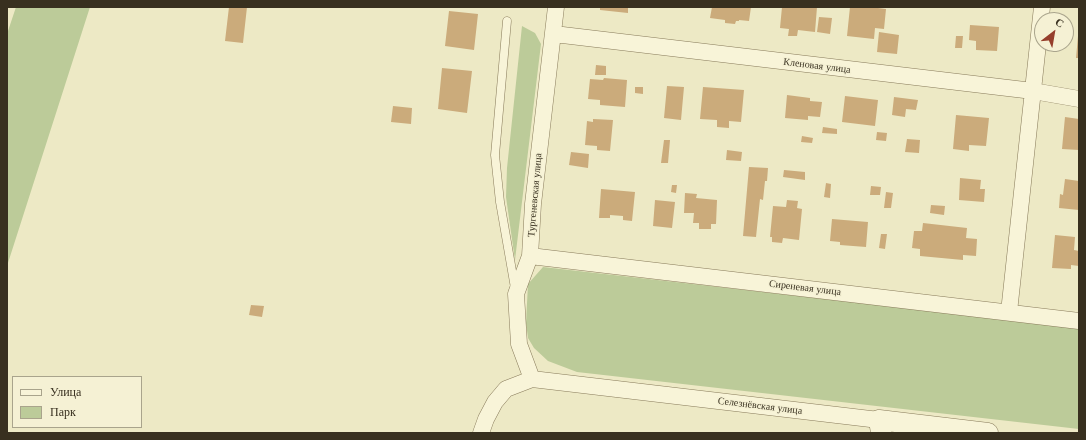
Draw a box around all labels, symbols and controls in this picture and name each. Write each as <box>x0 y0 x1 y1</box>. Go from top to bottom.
north arrow <box>1034 12 1074 52</box>
text: С <box>1053 15 1067 31</box>
street label: Кленовая улица <box>783 56 851 76</box>
street label: Тургеневская улица <box>525 153 545 237</box>
street label: Сиреневая улица <box>768 278 842 298</box>
legend <box>12 376 142 428</box>
text: Улица <box>50 384 81 399</box>
street label: Селезнёвская улица <box>717 395 803 417</box>
text: Парк <box>50 404 76 419</box>

